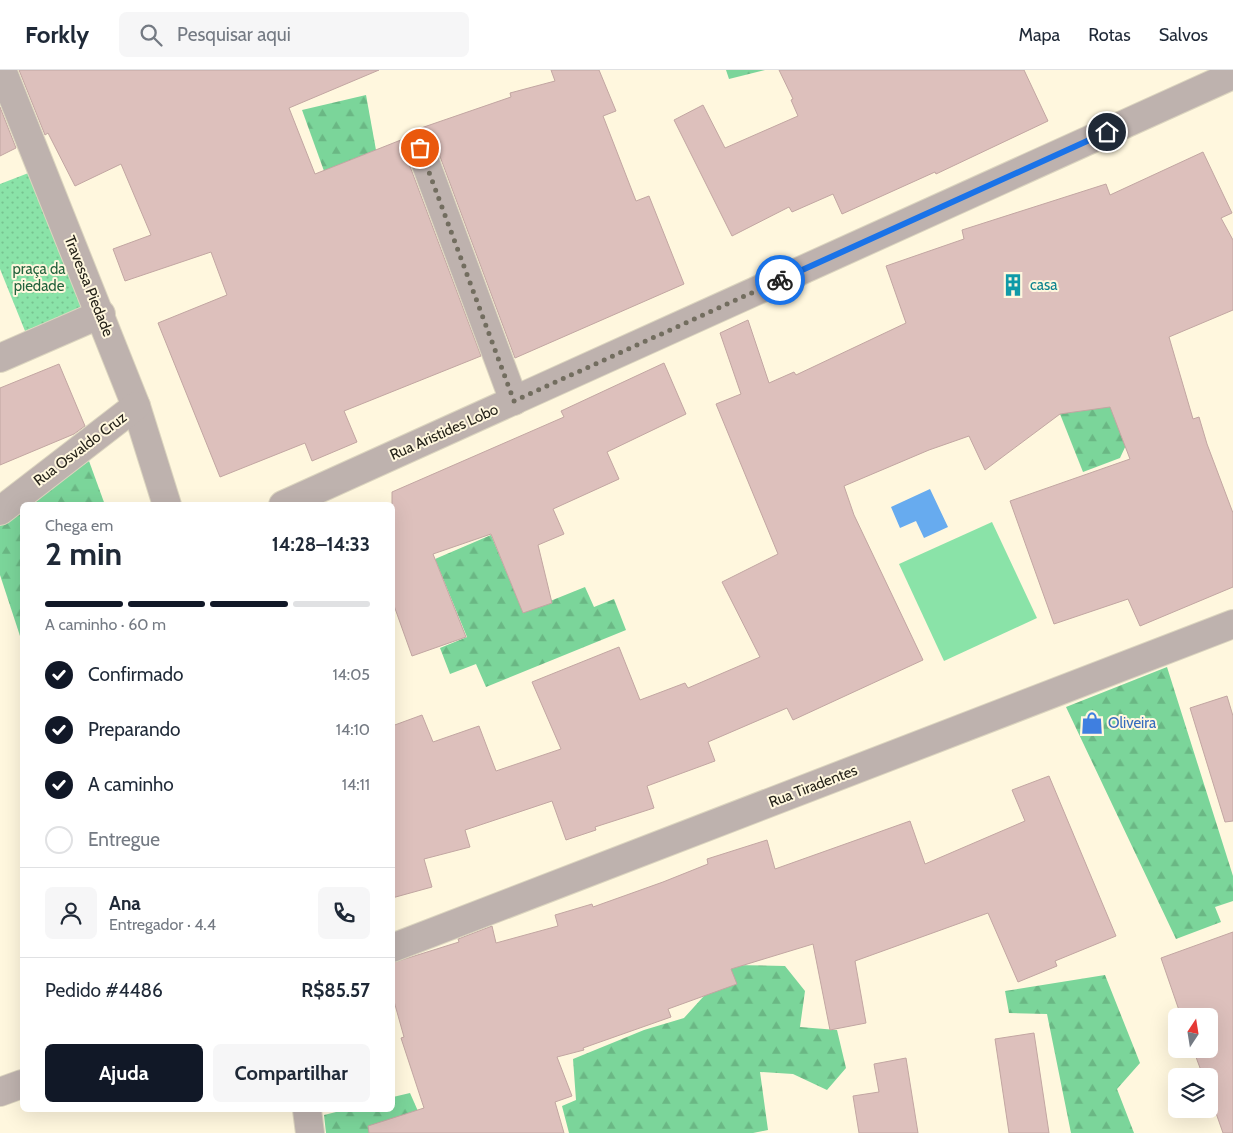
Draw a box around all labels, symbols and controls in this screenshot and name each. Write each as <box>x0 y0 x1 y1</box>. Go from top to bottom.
search box <box>119 12 469 57</box>
text: Forkly <box>25 20 89 49</box>
icon: search <box>137 21 165 49</box>
text: Pesquisar aqui <box>177 23 291 46</box>
text: Mapa <box>1018 24 1060 46</box>
text: Rotas <box>1088 24 1131 46</box>
text: Salvos <box>1159 24 1208 46</box>
pin <box>1086 111 1128 153</box>
icon: home <box>1093 118 1121 146</box>
pin <box>399 127 441 169</box>
icon: bag <box>406 134 434 162</box>
street label: Travessa Piedade <box>61 233 118 339</box>
courier <box>755 255 805 305</box>
park label: praça da piedade <box>12 260 66 295</box>
icon: bike <box>766 266 794 294</box>
building icon: casa <box>1000 272 1026 298</box>
place label: casa <box>1030 276 1058 294</box>
street label: Rua Aristides Lobo <box>387 400 501 464</box>
street label: Rua Osvaldo Cruz <box>30 408 130 490</box>
text: Chega em <box>45 516 113 535</box>
text: 14:28–14:33 <box>272 533 370 556</box>
text: 2 min <box>45 534 122 573</box>
text: A caminho · 60 m <box>45 615 166 634</box>
icon: check <box>45 661 73 689</box>
text: Confirmado <box>88 663 184 686</box>
text: 14:05 <box>332 665 370 684</box>
shop icon: Oliveira <box>1079 710 1105 736</box>
place label: Oliveira <box>1108 714 1157 732</box>
icon: check <box>45 716 73 744</box>
text: Preparando <box>88 718 181 741</box>
text: 14:10 <box>336 720 370 739</box>
street label: Rua Tiradentes <box>766 761 860 811</box>
icon: check <box>45 771 73 799</box>
text: A caminho <box>88 773 174 796</box>
text: 14:11 <box>342 775 370 794</box>
text: Entregue <box>88 828 160 851</box>
button: person <box>45 887 97 939</box>
button: phone <box>318 887 370 939</box>
text: Ana <box>109 892 141 915</box>
text: Entregador · 4.4 <box>109 915 216 934</box>
text: Pedido #4486 <box>45 979 163 1002</box>
text: R$85.57 <box>301 979 370 1002</box>
north arrow <box>1168 1008 1218 1058</box>
map controls <box>1168 1008 1218 1118</box>
button: Ajuda <box>45 1044 203 1102</box>
button: Compartilhar <box>213 1044 370 1102</box>
button: layers <box>1168 1068 1218 1118</box>

